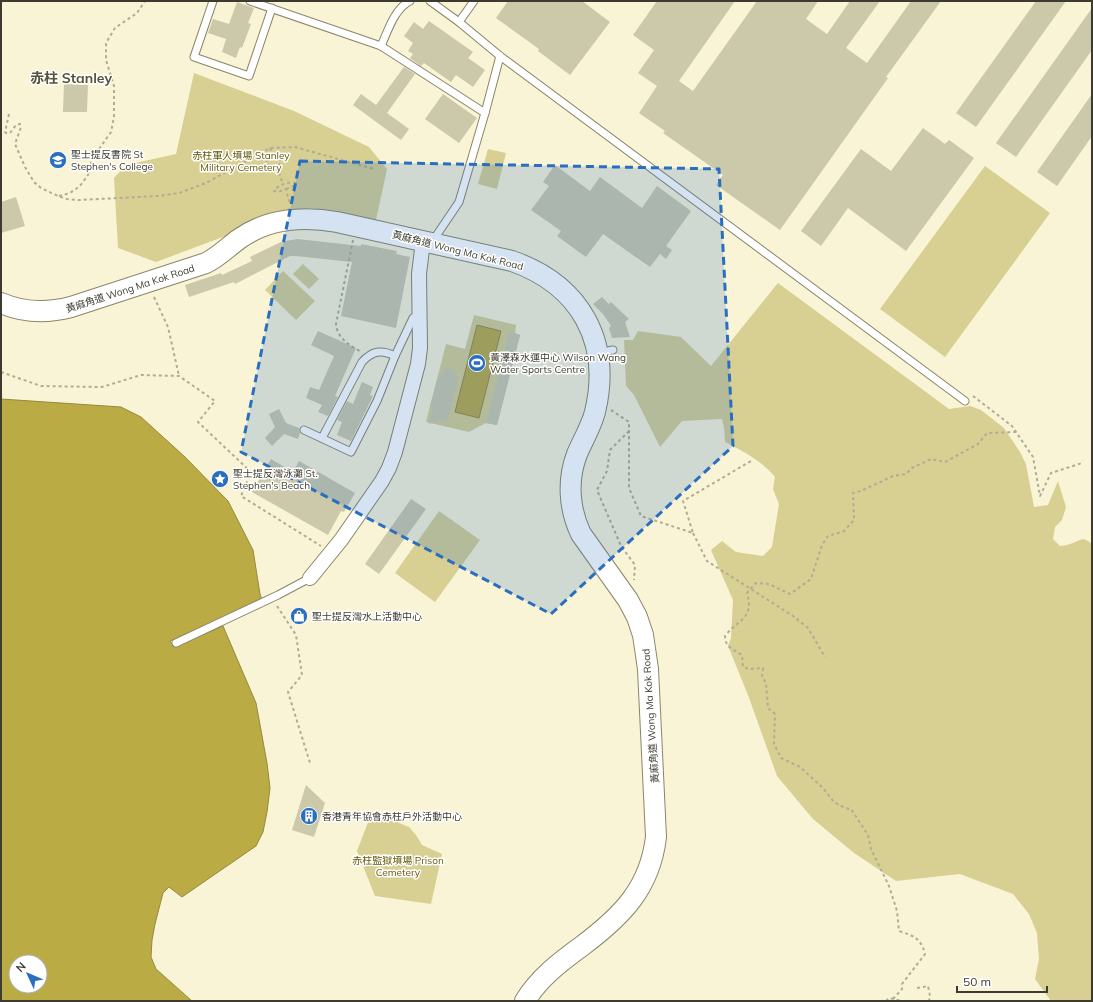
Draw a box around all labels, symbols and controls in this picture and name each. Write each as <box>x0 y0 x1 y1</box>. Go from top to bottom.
district label: 赤柱 Stanley <box>30 69 112 87</box>
place label: 聖士提反書院 St Stephen's College <box>71 148 153 173</box>
park label: 赤柱軍人墳場 Stanley Military Cemetery <box>192 149 290 174</box>
school or university icon: 聖士提反書院 St Stephen's College <box>48 150 68 170</box>
street label: 黃麻角道 Wong Ma Kok Road <box>391 228 525 273</box>
street label: 黃麻角道 Wong Ma Kok Road <box>64 261 196 315</box>
place label: 黃澤森水運中心 Wilson Wang Water Sports Centre <box>490 351 626 376</box>
sports icon: 黃澤森水運中心 Wilson Wang Water Sports Centre <box>467 353 487 373</box>
place label: 聖士提反灣泳灘 St. Stephen's Beach <box>233 467 318 492</box>
place icon: 聖士提反灣泳灘 St. Stephen's Beach <box>210 469 230 489</box>
shop icon: 聖士提反灣水上活動中心 <box>289 606 309 626</box>
place label: 聖士提反灣水上活動中心 <box>312 610 422 623</box>
street label: 黃麻角道 Wong Ma Kok Road <box>639 648 662 784</box>
building icon: 香港青年協會赤柱戶外活動中心 <box>299 806 319 826</box>
place label: 香港青年協會赤柱戶外活動中心 <box>322 810 462 823</box>
park label: 赤柱監獄墳場 Prison Cemetery <box>352 854 444 879</box>
north arrow <box>8 954 48 994</box>
text: N <box>13 959 29 975</box>
scale bar <box>957 968 1047 994</box>
text: 50 m <box>963 974 991 989</box>

